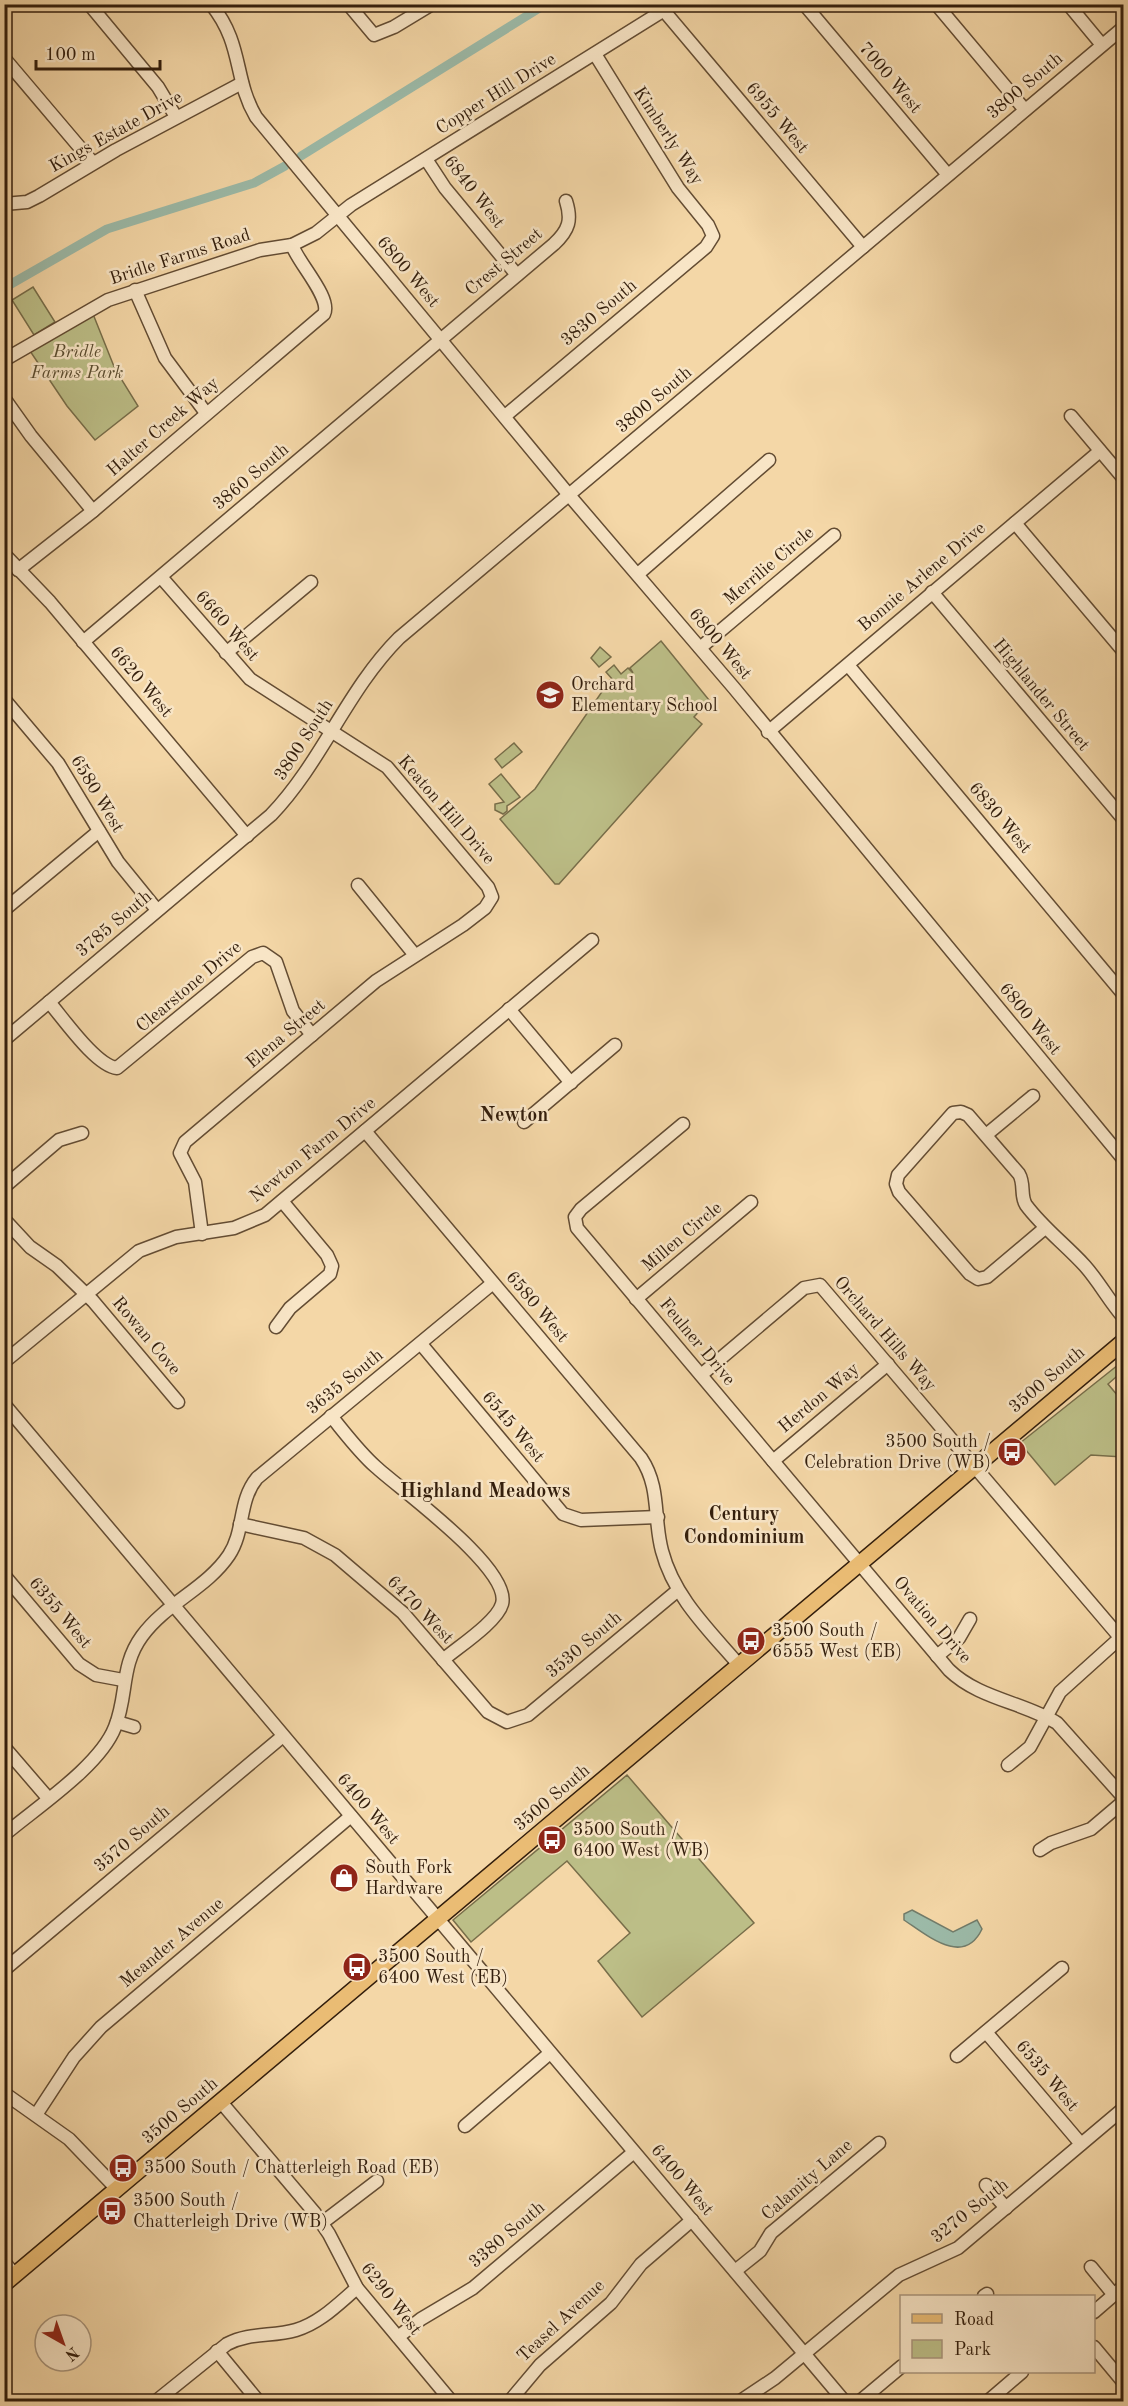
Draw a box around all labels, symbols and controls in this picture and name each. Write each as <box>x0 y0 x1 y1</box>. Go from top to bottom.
scale bar <box>36 33 160 71</box>
street label: 7000 West <box>855 39 925 117</box>
text: 100 m <box>45 46 96 64</box>
street label: 3800 South <box>984 49 1066 123</box>
street label: Copper Hill Drive <box>433 50 559 138</box>
street label: 6955 West <box>742 79 812 157</box>
street label: Kimberly Way <box>630 84 707 189</box>
street label: Kings Estate Drive <box>46 88 186 176</box>
street label: 6840 West <box>440 152 508 232</box>
street label: Crest Street <box>462 225 546 299</box>
street label: Bridle Farms Road <box>107 226 253 288</box>
street label: 6800 West <box>373 233 443 311</box>
street label: 3830 South <box>558 276 640 350</box>
park label: Bridle Farms Park <box>30 343 124 382</box>
street label: 3800 South <box>613 363 695 437</box>
street label: Halter Creek Way <box>104 374 223 480</box>
street label: 3860 South <box>210 440 292 514</box>
street label: Bonnie Arlene Drive <box>855 519 989 635</box>
street label: Merrilie Circle <box>721 523 817 609</box>
street label: 6660 West <box>192 587 262 665</box>
street label: 6800 West <box>685 605 755 683</box>
street label: Highlander Street <box>989 636 1093 754</box>
street label: 6620 West <box>106 643 176 721</box>
place label: Orchard Elementary School <box>571 676 718 715</box>
school or university icon: Orchard Elementary School <box>534 679 566 711</box>
street label: 3800 South <box>271 696 337 784</box>
street label: 6580 West <box>67 752 127 836</box>
street label: Keaton Hill Drive <box>394 752 498 868</box>
street label: 6830 West <box>965 779 1035 857</box>
street label: 3785 South <box>73 887 155 961</box>
street label: Clearstone Drive <box>133 938 245 1036</box>
street label: 6800 West <box>996 980 1064 1058</box>
street label: Elena Street <box>243 996 329 1072</box>
street label: Newton Farm Drive <box>247 1094 379 1206</box>
district label: Newton <box>480 1106 548 1126</box>
street label: Millen Circle <box>639 1199 725 1275</box>
street label: 6580 West <box>502 1268 572 1346</box>
street label: Orchard Hills Way <box>830 1273 940 1395</box>
street label: Rowan Cove <box>108 1294 184 1378</box>
street label: Feulner Drive <box>656 1295 738 1389</box>
street label: 3500 South <box>1006 1343 1088 1417</box>
street label: 3635 South <box>303 1346 387 1418</box>
street label: Herdon Way <box>775 1359 863 1437</box>
street label: 6545 West <box>478 1388 548 1466</box>
place label: 3500 South / Celebration Drive (WB) <box>804 1433 991 1472</box>
bus stop icon: 3500 South / Celebration Drive (WB) <box>996 1436 1028 1468</box>
district label: Highland Meadows <box>400 1482 570 1502</box>
district label: Century Condominium <box>683 1505 805 1548</box>
street label: 6470 West <box>383 1573 457 1647</box>
street label: Ovation Drive <box>890 1573 974 1667</box>
street label: 6355 West <box>25 1574 95 1652</box>
street label: 3530 South <box>543 1608 625 1682</box>
place label: 3500 South / 6555 West (EB) <box>772 1622 902 1661</box>
bus stop icon: 3500 South / 6555 West (EB) <box>735 1625 767 1657</box>
street label: 3500 South <box>511 1761 593 1835</box>
street label: 6400 West <box>333 1770 403 1848</box>
street label: 3570 South <box>91 1802 173 1876</box>
place label: 3500 South / 6400 West (WB) <box>573 1821 710 1860</box>
bus stop icon: 3500 South / 6400 West (WB) <box>536 1824 568 1856</box>
place label: South Fork Hardware <box>365 1859 452 1898</box>
shop icon: South Fork Hardware <box>328 1862 360 1894</box>
street label: Meander Avenue <box>117 1895 227 1991</box>
place label: 3500 South / 6400 West (EB) <box>378 1948 508 1987</box>
bus stop icon: 3500 South / 6400 West (EB) <box>341 1951 373 1983</box>
street label: 6535 West <box>1012 2037 1082 2115</box>
street label: 3500 South <box>139 2074 221 2148</box>
street label: Calamity Lane <box>758 2136 856 2224</box>
street label: 6400 West <box>647 2141 717 2219</box>
bus stop icon: 3500 South / Chatterleigh Road (EB) <box>107 2152 139 2184</box>
place label: 3500 South / Chatterleigh Road (EB) <box>144 2158 440 2177</box>
street label: 3270 South <box>928 2175 1012 2247</box>
place label: 3500 South / Chatterleigh Drive (WB) <box>133 2192 328 2231</box>
bus stop icon: 3500 South / Chatterleigh Drive (WB) <box>96 2195 128 2227</box>
street label: 3380 South <box>466 2198 548 2272</box>
street label: 6290 West <box>357 2259 425 2339</box>
street label: Teasel Avenue <box>514 2276 608 2366</box>
legend <box>900 2295 1095 2373</box>
text: Road <box>954 2311 994 2329</box>
north arrow <box>33 2313 93 2373</box>
text: Park <box>954 2341 991 2359</box>
text: N <box>61 2343 81 2364</box>

